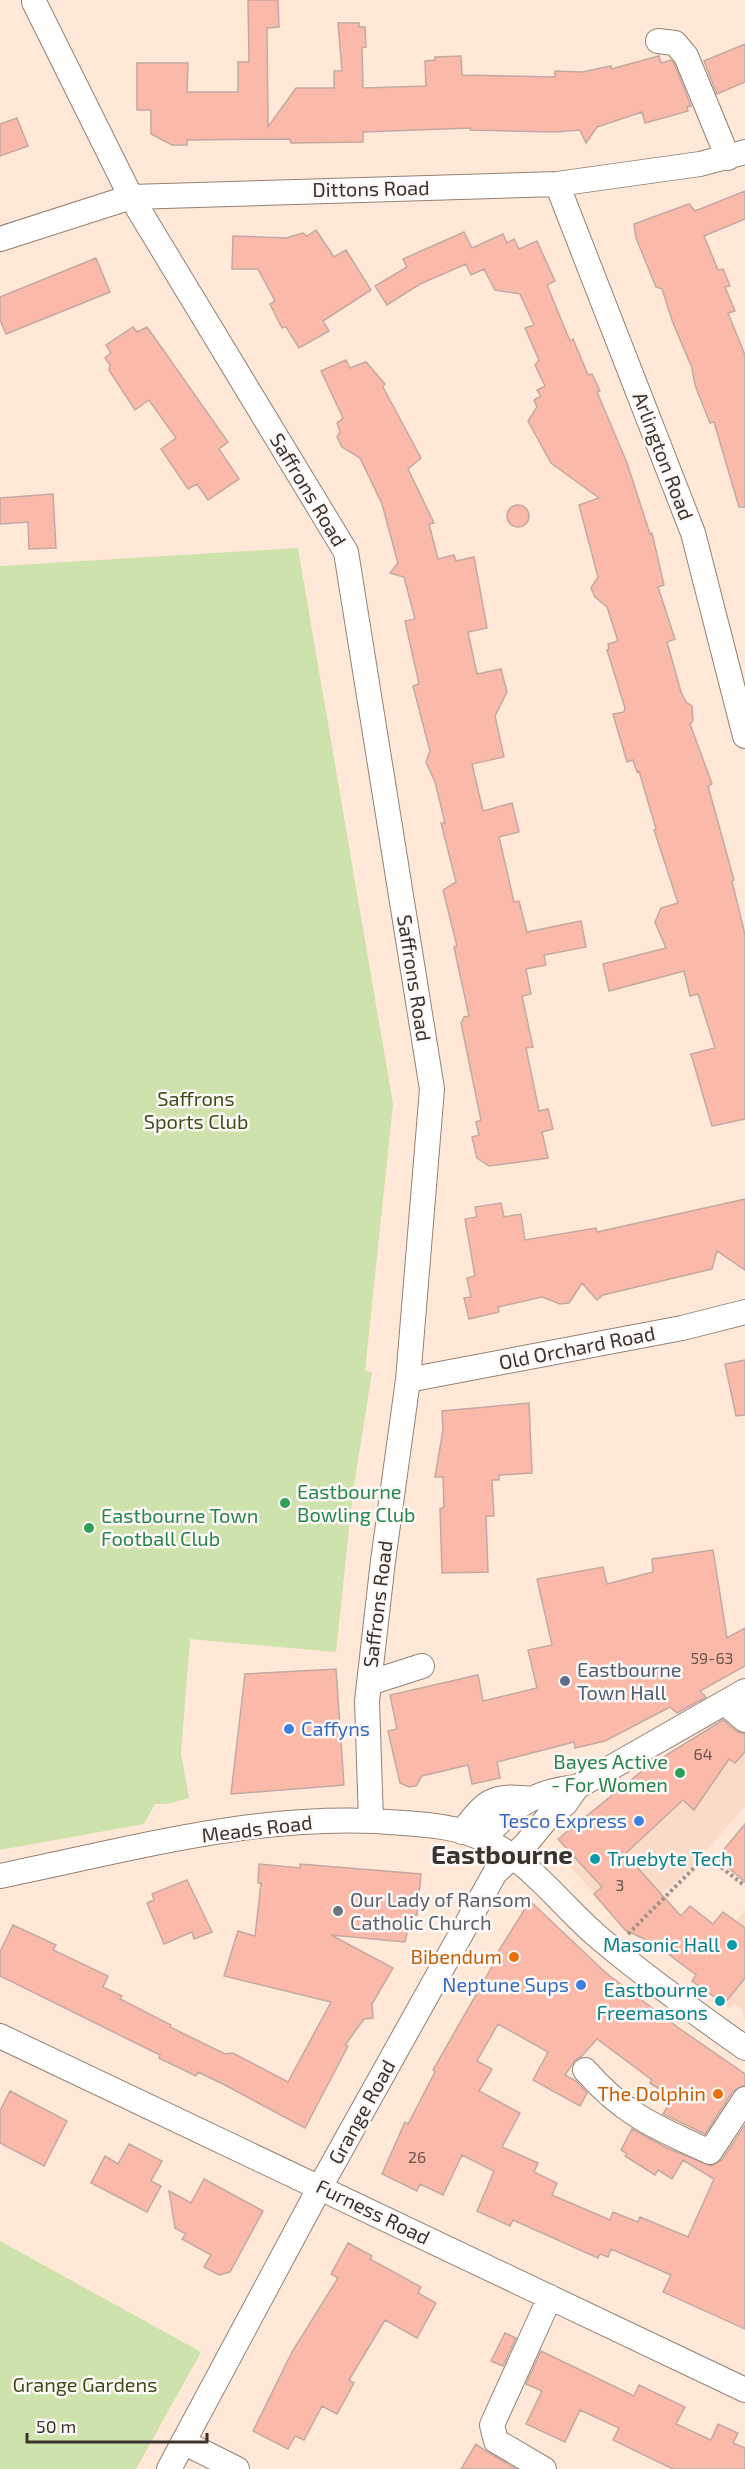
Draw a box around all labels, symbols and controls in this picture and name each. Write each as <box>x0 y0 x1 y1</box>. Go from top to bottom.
street label: Dittons Road <box>312 175 430 201</box>
street label: Arlington Road <box>628 388 699 523</box>
street label: Saffrons Road <box>266 429 352 550</box>
street label: Saffrons Road <box>393 913 437 1043</box>
park label: Saffrons Sports Club <box>144 1086 248 1133</box>
street label: Old Orchard Road <box>497 1320 657 1374</box>
place label: Eastbourne Bowling Club <box>297 1479 415 1526</box>
marker: Eastbourne Bowling Club <box>278 1496 292 1510</box>
place label: Eastbourne Town Football Club <box>101 1503 258 1550</box>
marker: Eastbourne Town Football Club <box>82 1521 96 1535</box>
street label: Saffrons Road <box>357 1539 397 1669</box>
house number: 59-63 <box>691 1648 733 1667</box>
place label: Eastbourne Town Hall <box>577 1657 682 1704</box>
marker: Eastbourne Town Hall <box>558 1674 572 1688</box>
place label: Caffyns <box>301 1716 370 1740</box>
marker: Caffyns <box>282 1722 296 1736</box>
house number: 64 <box>694 1744 713 1763</box>
place label: Bayes Active - For Women <box>551 1749 668 1796</box>
marker: Bayes Active - For Women <box>673 1766 687 1780</box>
place label: Tesco Express <box>499 1808 627 1832</box>
street label: Meads Road <box>200 1809 314 1847</box>
marker: Tesco Express <box>632 1814 646 1828</box>
district label: Eastbourne <box>431 1838 573 1869</box>
place label: Truebyte Tech <box>607 1846 733 1870</box>
marker: Truebyte Tech <box>588 1852 602 1866</box>
house number: 3 <box>616 1875 624 1894</box>
place label: Our Lady of Ransom Catholic Church <box>350 1887 531 1934</box>
marker: Our Lady of Ransom Catholic Church <box>331 1904 345 1918</box>
place label: Masonic Hall <box>603 1932 720 1956</box>
marker: Masonic Hall <box>725 1938 739 1952</box>
place label: Bibendum <box>411 1944 502 1968</box>
marker: Bibendum <box>507 1950 521 1964</box>
place label: Neptune Sups <box>442 1972 569 1996</box>
place label: Eastbourne Freemasons <box>597 1977 708 2024</box>
marker: Neptune Sups <box>574 1978 588 1992</box>
marker: Eastbourne Freemasons <box>713 1994 727 2008</box>
street label: Grange Road <box>323 2055 400 2168</box>
place label: The Dolphin <box>597 2081 706 2105</box>
marker: The Dolphin <box>711 2087 725 2101</box>
house number: 26 <box>408 2147 426 2166</box>
street label: Furness Road <box>313 2173 434 2249</box>
park label: Grange Gardens <box>13 2372 157 2396</box>
scale bar <box>27 2406 207 2444</box>
text: 50 m <box>36 2415 76 2437</box>

